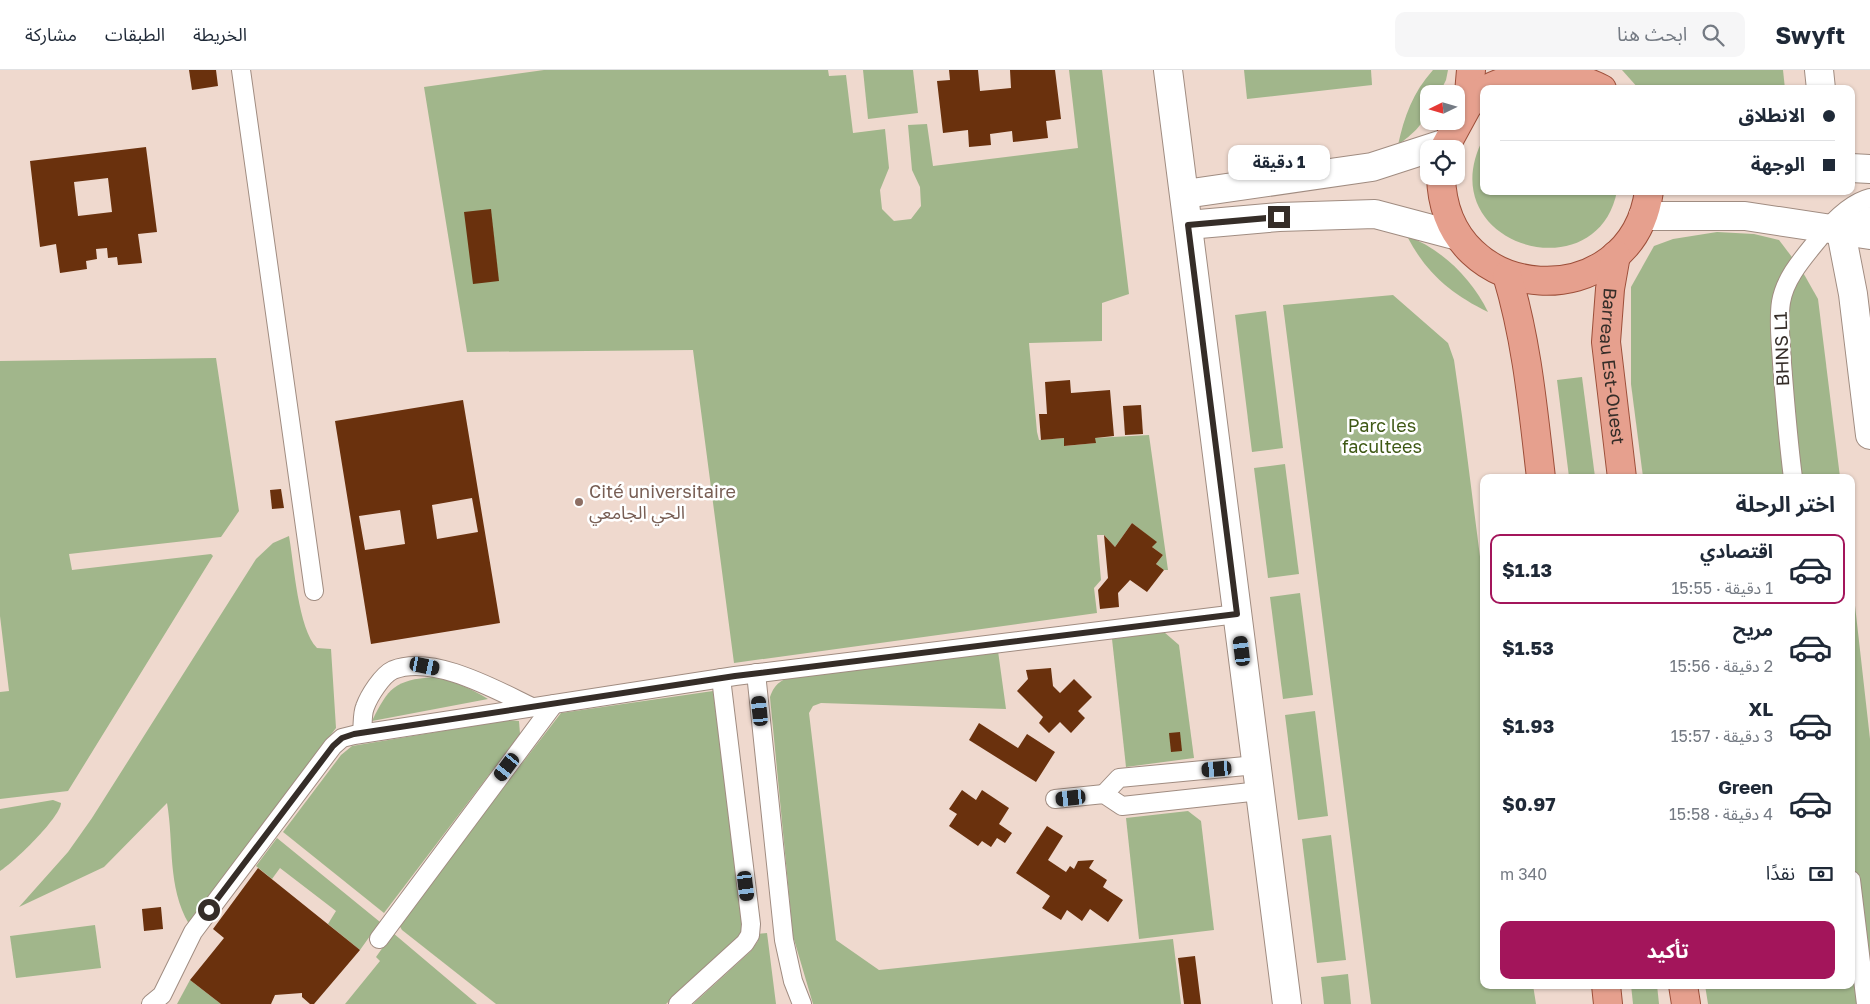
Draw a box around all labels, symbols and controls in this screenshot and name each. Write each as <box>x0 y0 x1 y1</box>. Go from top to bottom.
search box <box>1395 12 1745 57</box>
text: Swyft <box>1775 20 1845 49</box>
icon: search <box>1699 21 1727 49</box>
text: ابحث هنا <box>1617 22 1687 45</box>
text: مشاركة <box>25 23 77 45</box>
text: الطبقات <box>105 23 165 45</box>
text: الخريطة <box>193 23 247 45</box>
north arrow <box>1420 85 1465 130</box>
map controls <box>1420 85 1465 185</box>
text: الانطلاق <box>1739 103 1805 126</box>
button: locate <box>1420 140 1465 185</box>
callout: 1 دقيقة <box>1228 144 1330 180</box>
text: 1 دقيقة <box>1253 152 1305 172</box>
text: الوجهة <box>1751 152 1805 175</box>
route end <box>1268 206 1290 228</box>
street label: Barreau Est-Ouest <box>1596 287 1630 446</box>
street label: BHNS L1 <box>1769 311 1793 387</box>
park label: Parc les facultees <box>1342 414 1422 457</box>
place label: Cité universitaire الحي الجامعي <box>589 480 736 526</box>
text: اختر الرحلة <box>1736 490 1835 517</box>
marker: Cité universitaire الحي الجامعي <box>573 496 585 508</box>
text: اقتصادي <box>1700 539 1773 562</box>
icon: car <box>1788 547 1833 592</box>
text: $1.13 <box>1502 558 1552 581</box>
text: 1 دقيقة · 15:55 <box>1672 578 1773 598</box>
text: مريح <box>1733 617 1773 640</box>
icon: car <box>1788 625 1833 670</box>
car <box>1232 635 1251 667</box>
text: $1.53 <box>1502 636 1554 659</box>
car <box>408 656 441 676</box>
text: 2 دقيقة · 15:56 <box>1670 656 1773 676</box>
car <box>750 695 769 727</box>
text: XL <box>1748 697 1773 720</box>
icon: car <box>1788 703 1833 748</box>
text: $1.93 <box>1502 714 1554 737</box>
text: 3 دقيقة · 15:57 <box>1671 726 1773 746</box>
car <box>491 751 522 783</box>
car <box>1201 760 1232 778</box>
text: Green <box>1718 775 1773 798</box>
icon: car <box>1788 781 1833 826</box>
car <box>1055 789 1086 807</box>
text: $0.97 <box>1502 792 1556 815</box>
text: 4 دقيقة · 15:58 <box>1669 804 1773 824</box>
icon: cash <box>1807 860 1835 888</box>
text: نقدًا <box>1766 861 1795 884</box>
text: 340 m <box>1500 864 1547 884</box>
car <box>736 870 755 902</box>
route start <box>198 899 220 921</box>
button: تأكيد <box>1500 921 1835 979</box>

